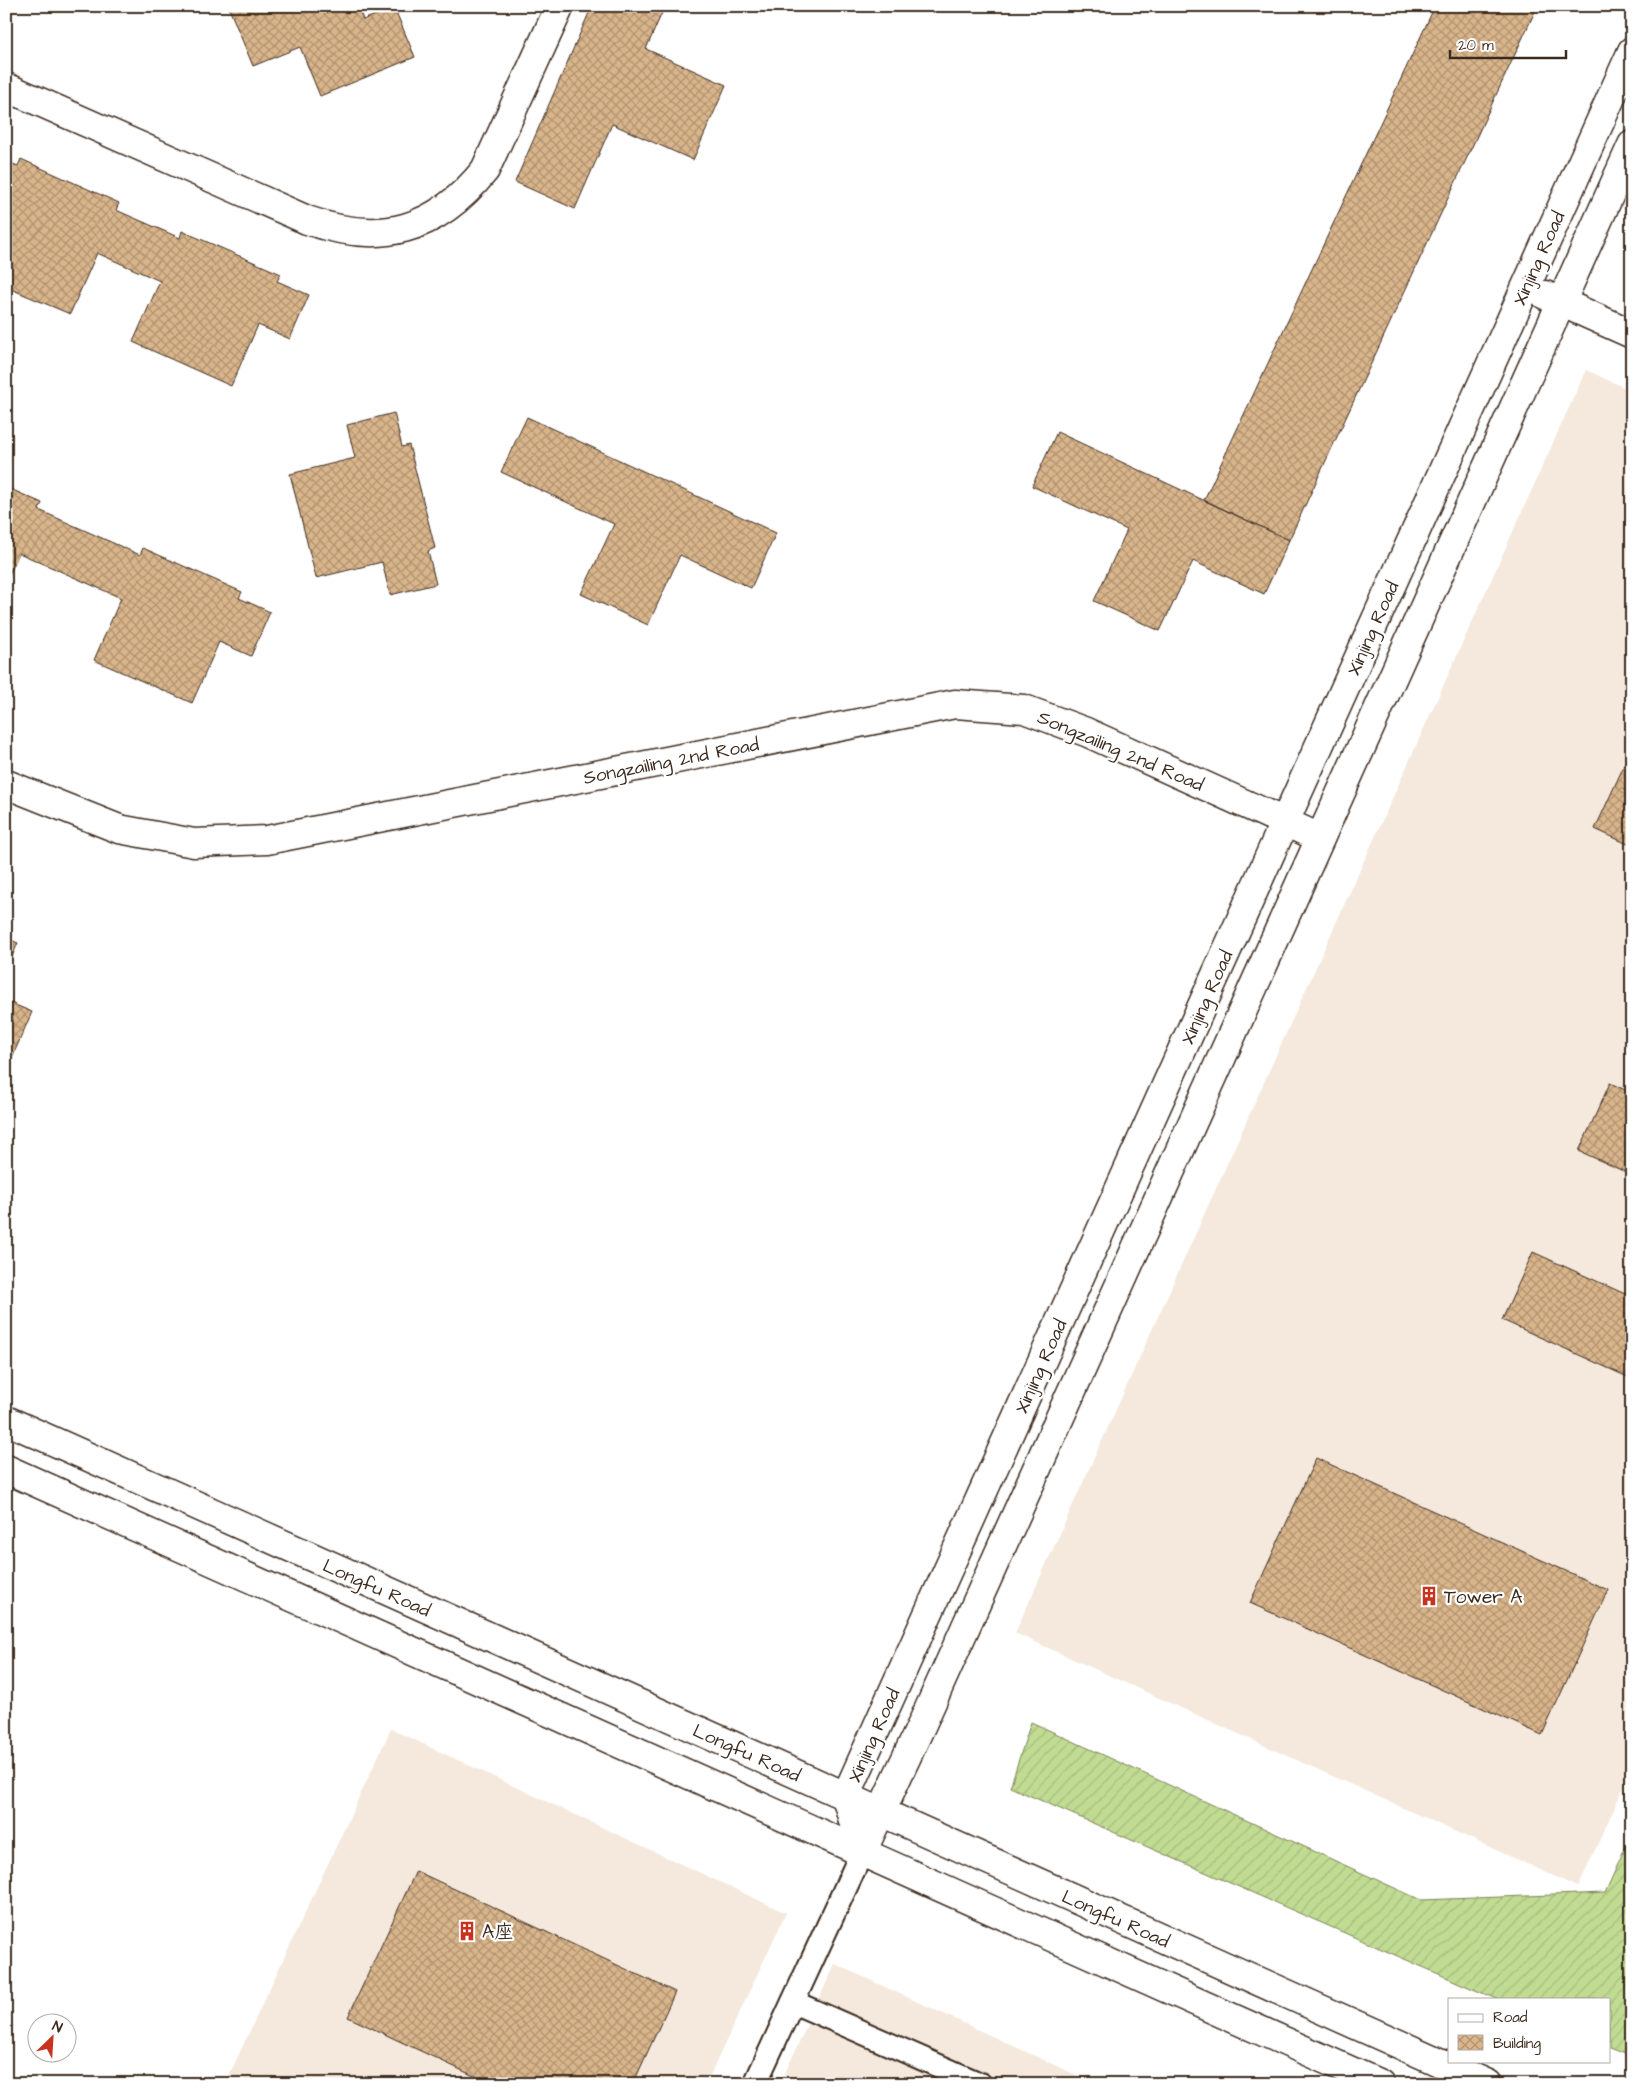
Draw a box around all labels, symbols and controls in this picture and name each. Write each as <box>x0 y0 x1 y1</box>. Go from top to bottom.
scale bar <box>1450 28 1567 60</box>
text: 20 m <box>1458 35 1494 56</box>
street label: Xinjing Road <box>1507 207 1573 310</box>
street label: Xinjing Road <box>1341 577 1407 680</box>
street label: Songzailing 2nd Road <box>1033 704 1208 800</box>
street label: Songzailing 2nd Road <box>581 731 762 793</box>
street label: Xinjing Road <box>1175 946 1241 1049</box>
street label: Xinjing Road <box>1009 1315 1075 1418</box>
street label: Longfu Road <box>318 1553 435 1625</box>
place label: Tower A <box>1444 1584 1522 1611</box>
building icon: Tower A <box>1418 1585 1440 1607</box>
street label: Xinjing Road <box>842 1684 908 1787</box>
street label: Longfu Road <box>688 1718 805 1790</box>
street label: Longfu Road <box>1057 1884 1174 1956</box>
place label: A座 <box>482 1919 513 1946</box>
building icon: A座 <box>456 1920 478 1942</box>
legend <box>1448 1998 1610 2062</box>
text: Road <box>1493 2007 1528 2028</box>
north arrow <box>28 2012 78 2062</box>
text: N <box>49 2016 65 2038</box>
text: Building <box>1493 2033 1541 2055</box>

